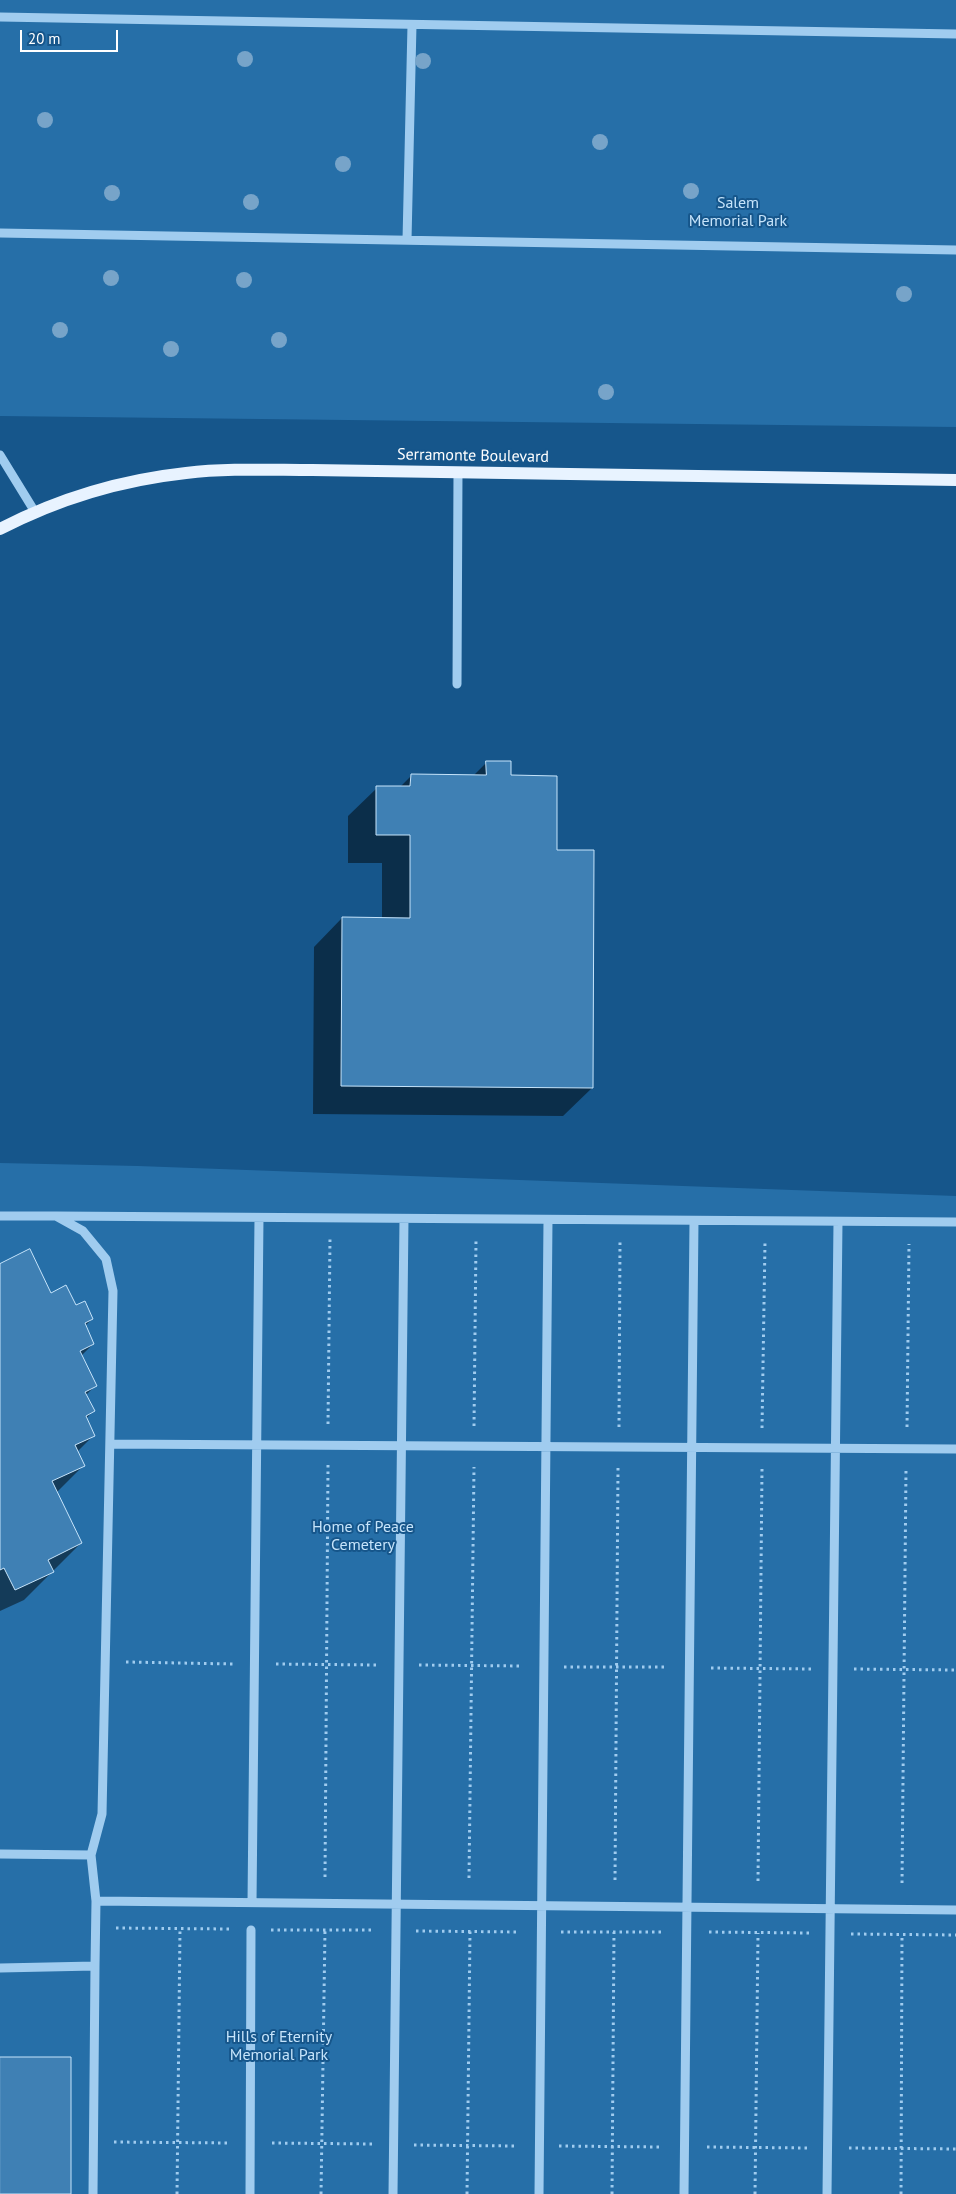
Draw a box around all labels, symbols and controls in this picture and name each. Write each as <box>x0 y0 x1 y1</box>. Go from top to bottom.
scale bar <box>22 20 120 52</box>
text: 20 m <box>28 29 61 48</box>
park label: Salem Memorial Park <box>689 193 787 231</box>
street label: Serramonte Boulevard <box>397 445 549 467</box>
park label: Home of Peace Cemetery <box>312 1517 414 1555</box>
park label: Hills of Eternity Memorial Park <box>226 2027 332 2065</box>

